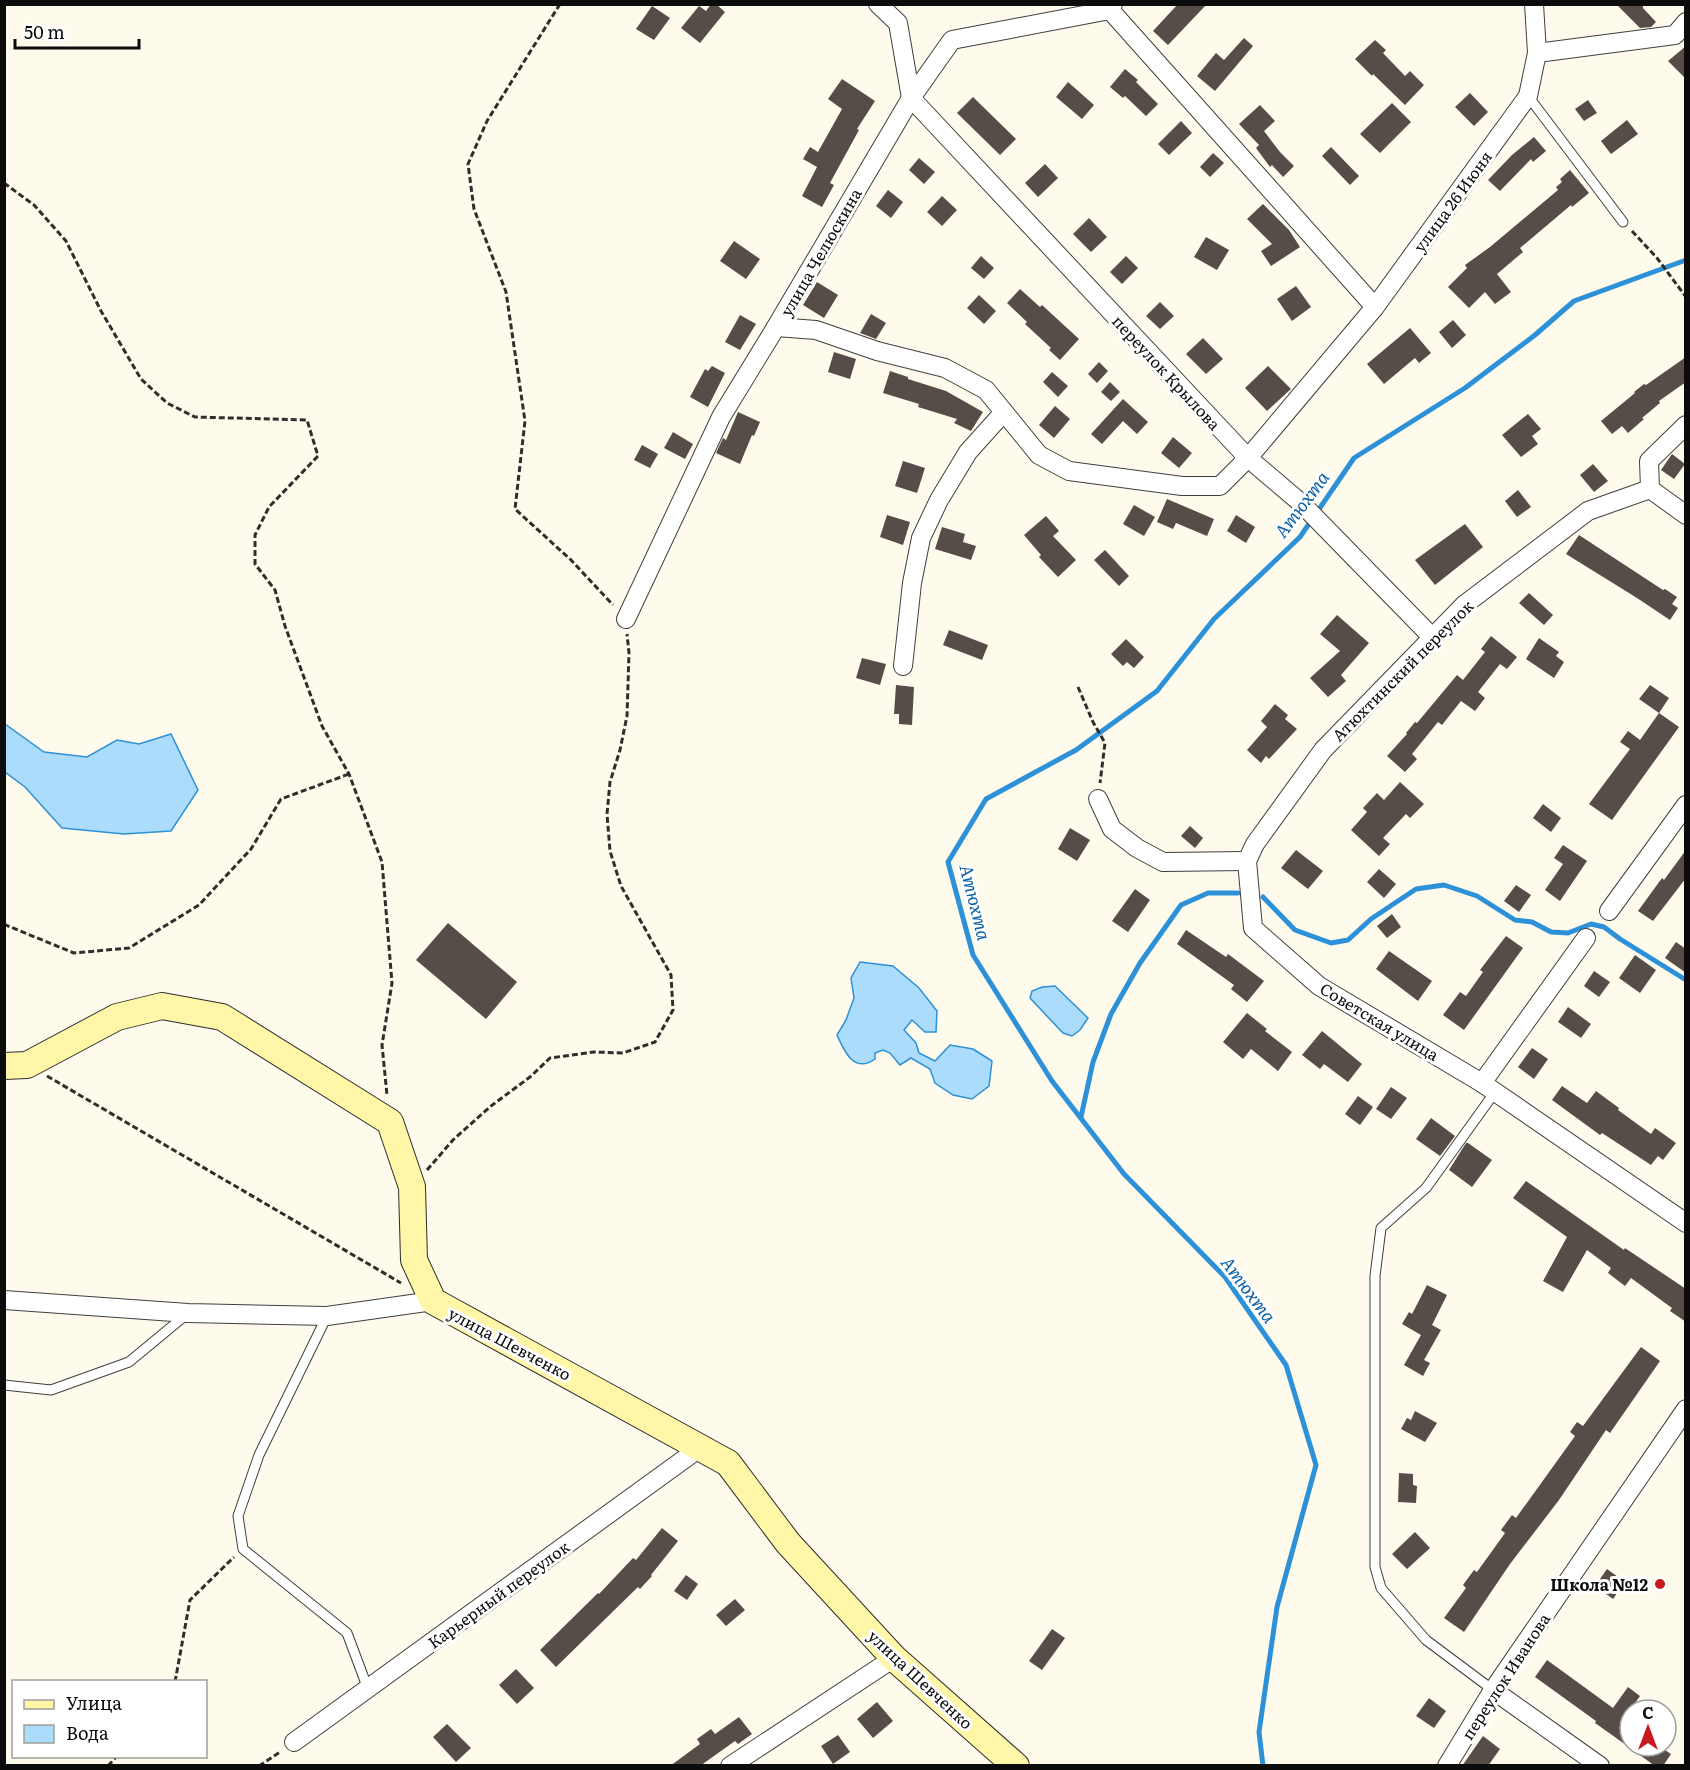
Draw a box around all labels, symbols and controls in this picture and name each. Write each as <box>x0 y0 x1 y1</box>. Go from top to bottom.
scale bar <box>15 12 140 50</box>
text: 50 m <box>24 18 65 45</box>
street label: улица 26 Июня <box>1407 145 1497 257</box>
street label: улица Челюскина <box>773 183 867 321</box>
street label: переулок Крылова <box>1107 309 1227 435</box>
water label: Атюхта <box>1267 464 1336 543</box>
street label: Атюхтинский переулок <box>1326 593 1479 746</box>
water label: Атюхта <box>954 861 999 944</box>
street label: Советская улица <box>1316 976 1444 1066</box>
water label: Атюхта <box>1215 1250 1284 1329</box>
street label: улица Шевченко <box>444 1301 576 1385</box>
street label: Карьерный переулок <box>422 1534 574 1654</box>
place label: Школа №12 <box>1550 1572 1648 1596</box>
marker: Школа №12 <box>1653 1577 1667 1591</box>
street label: переулок Иванова <box>1455 1608 1555 1744</box>
street label: улица Шевченко <box>863 1624 979 1734</box>
legend <box>12 1680 207 1758</box>
text: Улица <box>66 1689 122 1716</box>
north arrow <box>1618 1698 1678 1758</box>
text: С <box>1642 1700 1654 1724</box>
text: Вода <box>66 1719 109 1746</box>

